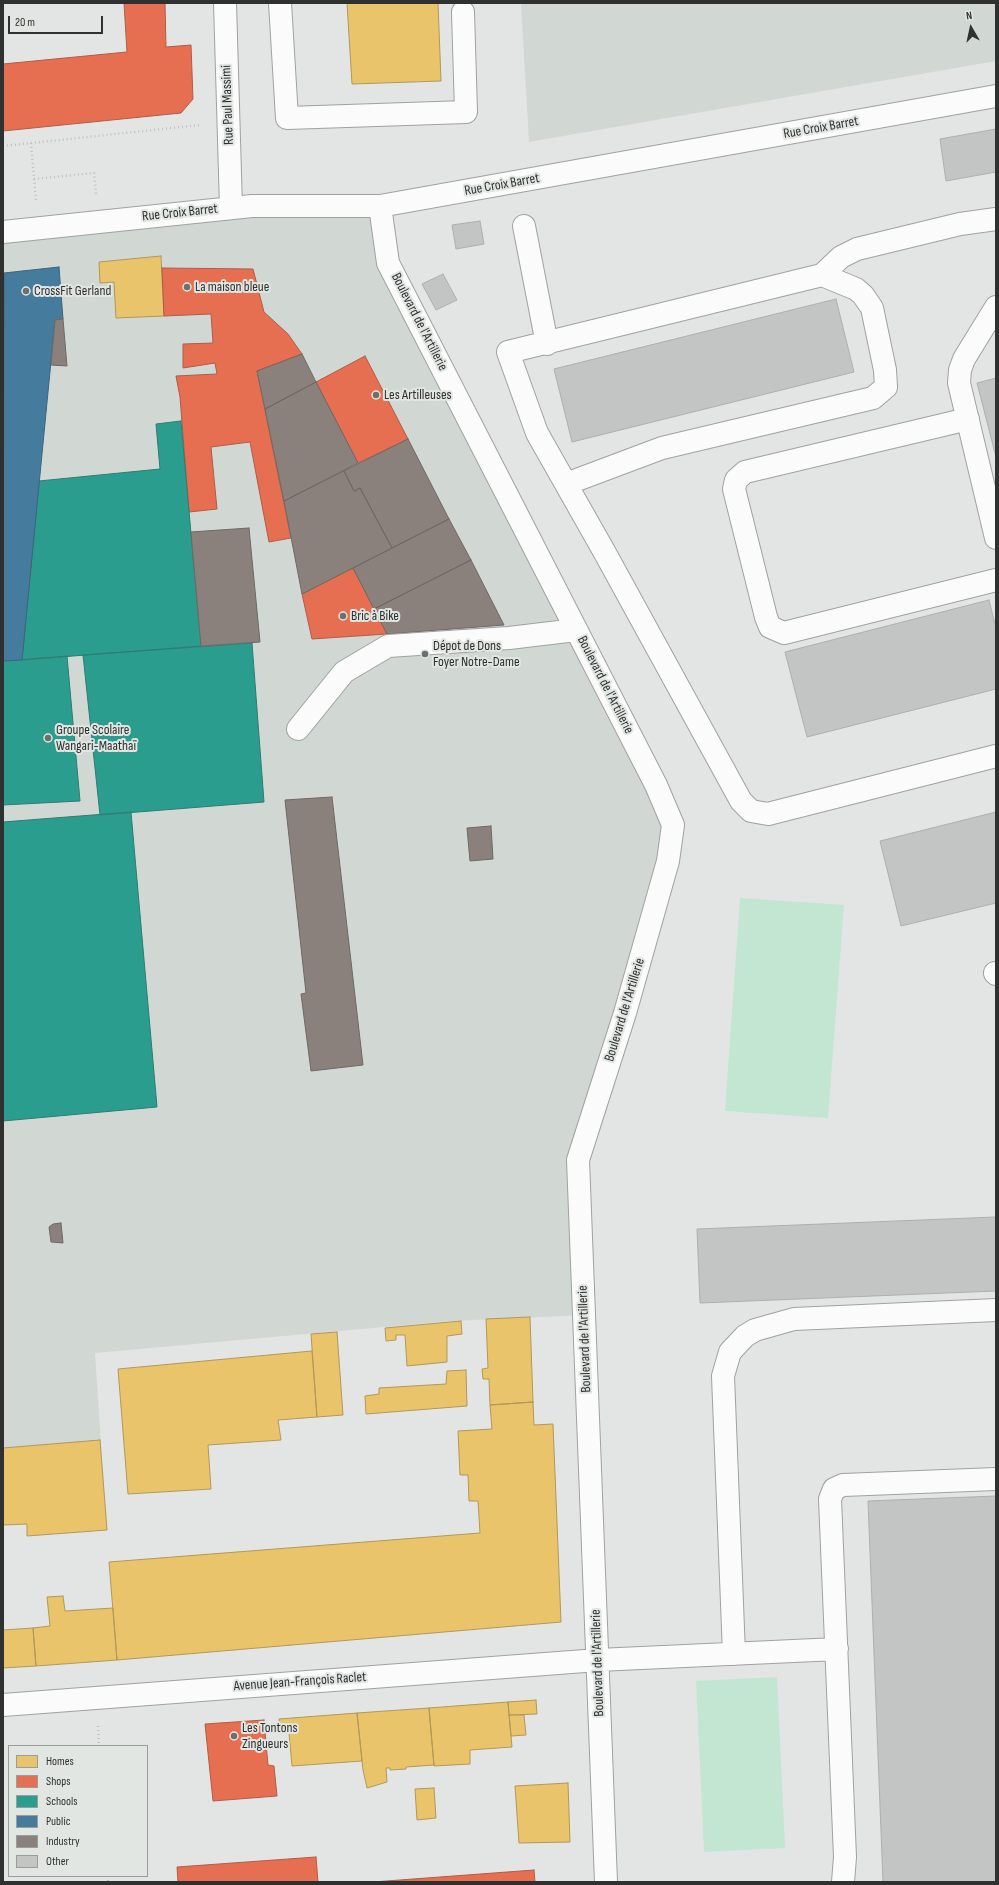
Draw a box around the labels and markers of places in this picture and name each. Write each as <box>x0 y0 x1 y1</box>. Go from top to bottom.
place label: La maison bleue <box>195 279 269 295</box>
marker: La maison bleue <box>182 282 192 292</box>
place label: CrossFit Gerland <box>34 283 111 299</box>
marker: CrossFit Gerland <box>21 286 31 296</box>
place label: Les Artilleuses <box>384 387 452 403</box>
marker: Les Artilleuses <box>371 390 381 400</box>
place label: Bric à Bike <box>351 608 399 624</box>
marker: Bric à Bike <box>338 611 348 621</box>
place label: Dépot de Dons Foyer Notre-Dame <box>433 638 520 670</box>
marker: Dépot de Dons Foyer Notre-Dame <box>420 649 430 659</box>
place label: Groupe Scolaire Wangari-Maathaï <box>56 722 136 754</box>
marker: Groupe Scolaire Wangari-Maathaï <box>43 733 53 743</box>
place label: Les Tontons Zingueurs <box>242 1720 298 1752</box>
marker: Les Tontons Zingueurs <box>229 1731 239 1741</box>

